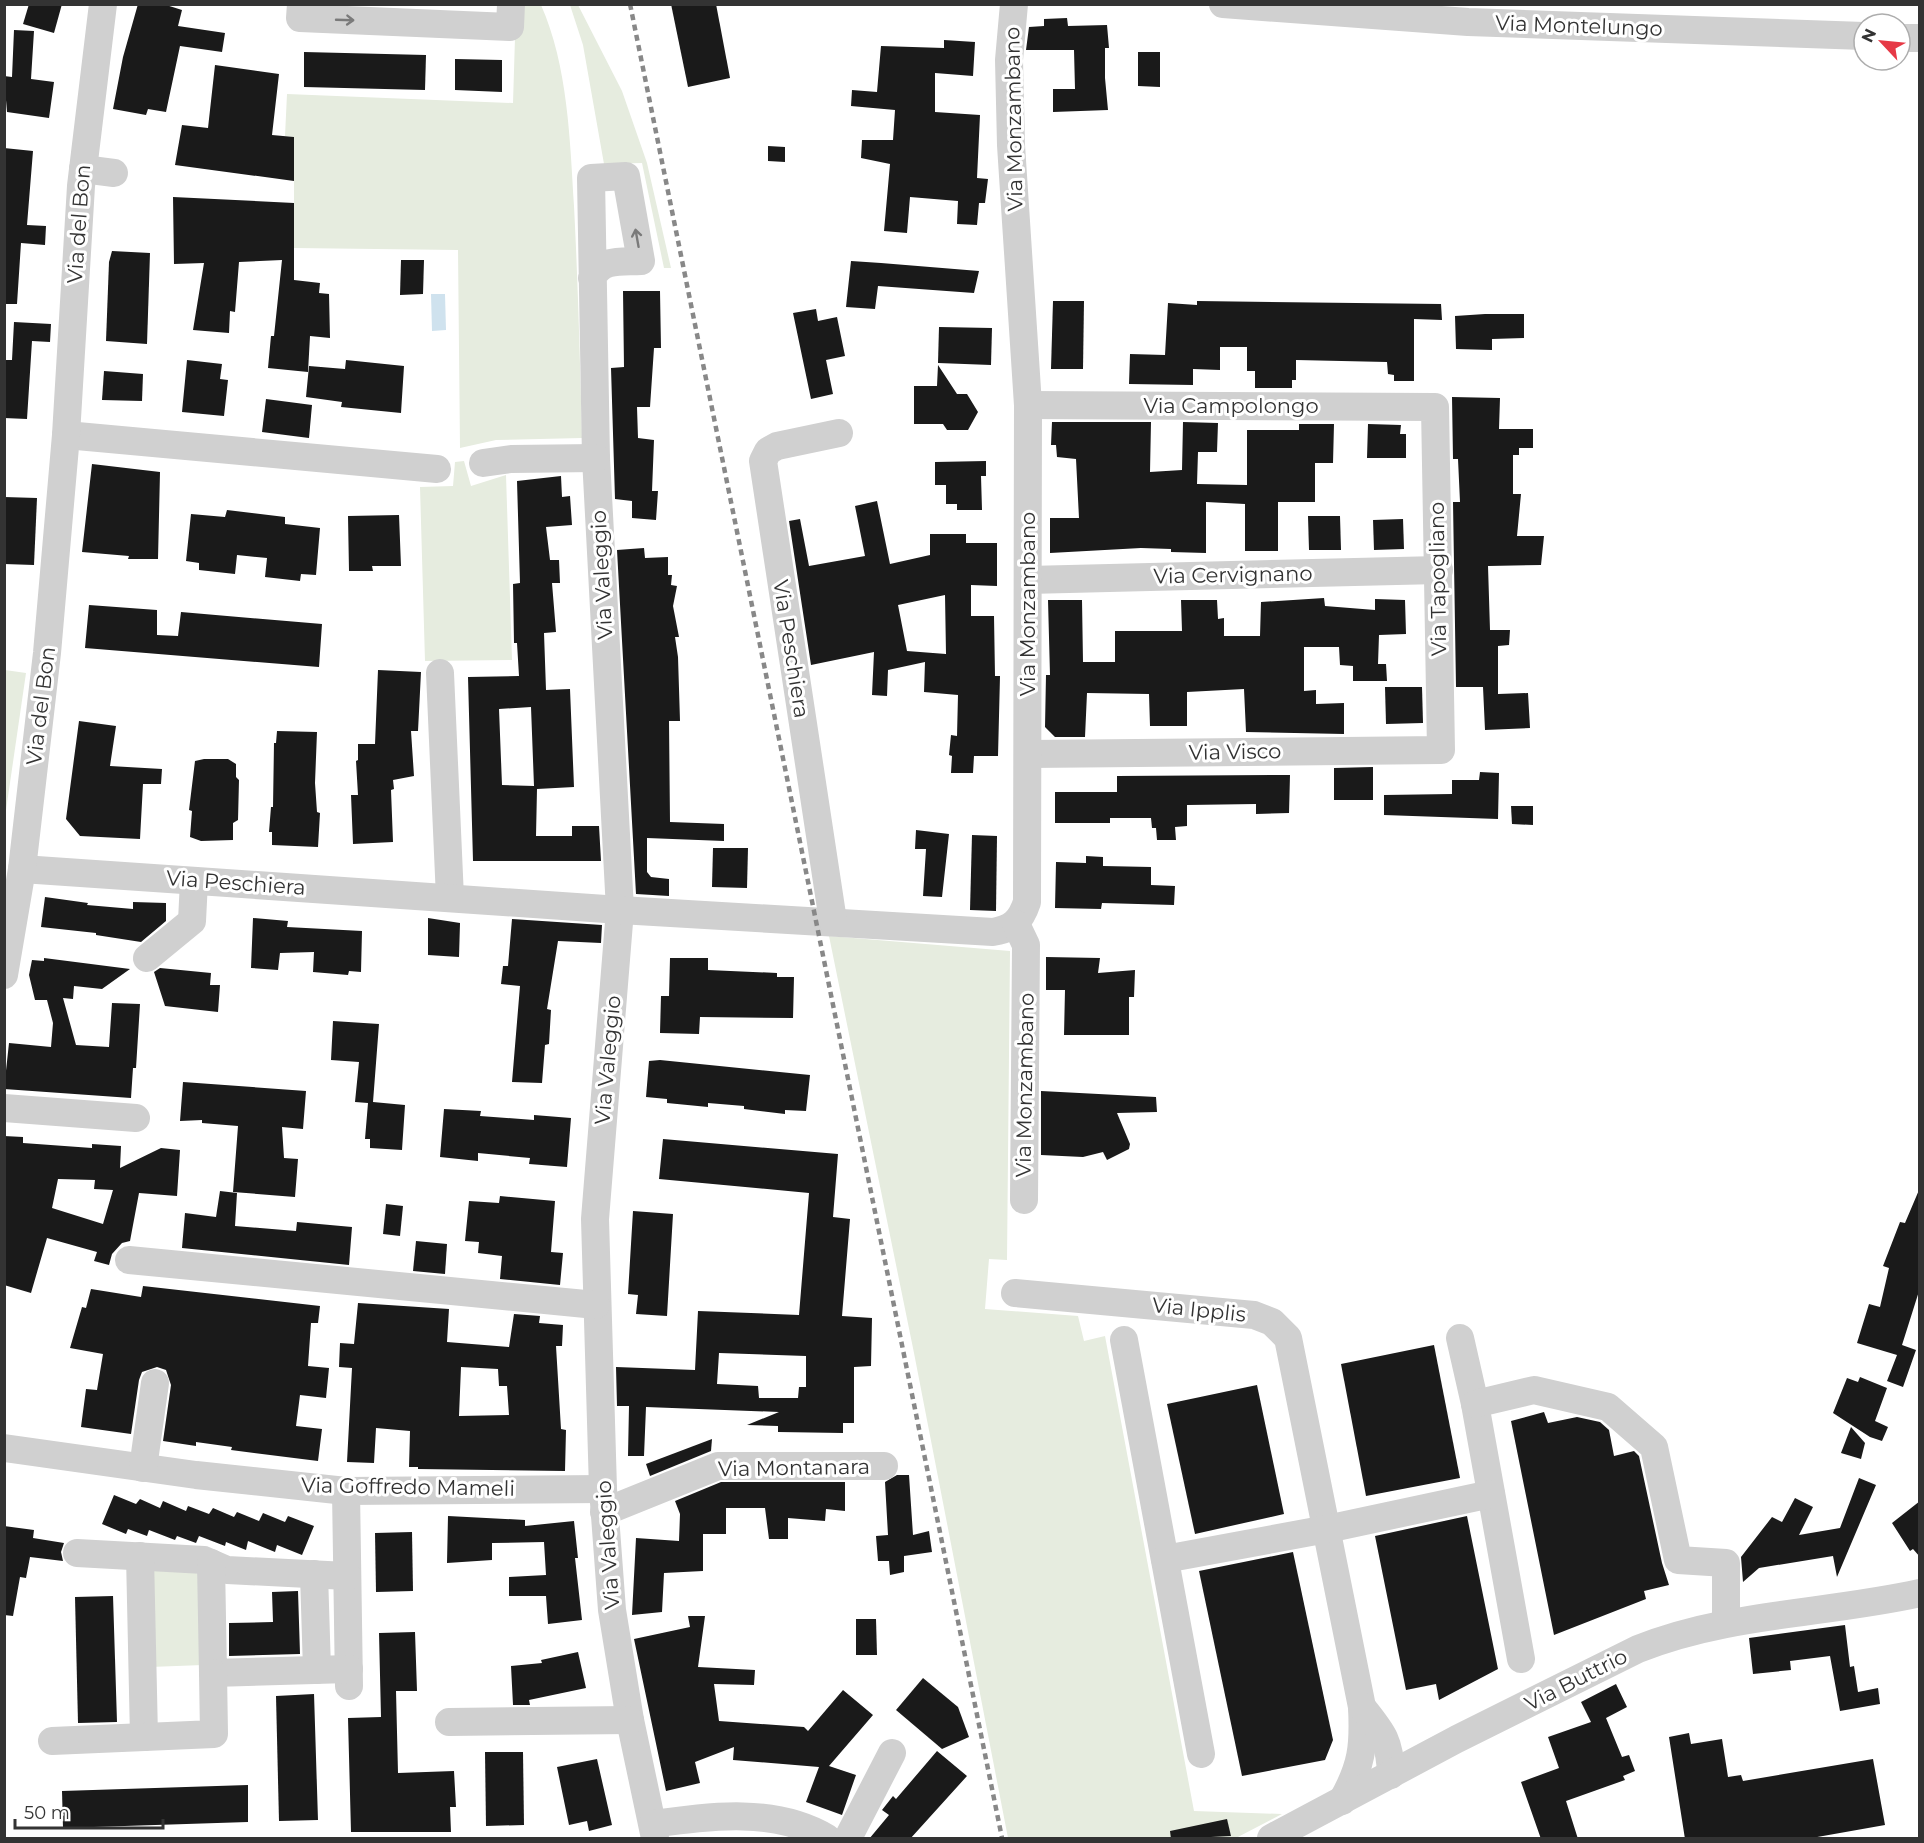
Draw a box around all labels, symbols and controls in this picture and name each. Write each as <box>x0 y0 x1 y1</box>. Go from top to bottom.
street label: Via Montelungo <box>1495 10 1663 41</box>
north arrow <box>1852 12 1912 72</box>
one-way arrow <box>334 15 354 26</box>
text: N <box>1858 26 1880 46</box>
street label: Via Monzambano <box>999 27 1028 212</box>
street label: Via del Bon <box>62 164 95 284</box>
one-way arrow <box>631 229 642 249</box>
street label: Via Campolongo <box>1143 393 1319 418</box>
street label: Via Tapogliano <box>1424 502 1451 656</box>
street label: Via Valeggio <box>586 510 617 640</box>
street label: Via Monzambano <box>1015 512 1040 696</box>
street label: Via Cervignano <box>1153 561 1313 588</box>
street label: Via Peschiera <box>768 578 815 720</box>
street label: Via del Bon <box>21 645 60 767</box>
street label: Via Visco <box>1188 738 1282 765</box>
street label: Via Peschiera <box>165 865 307 900</box>
street label: Via Monzambano <box>1010 992 1039 1177</box>
street label: Via Valeggio <box>589 994 626 1126</box>
street label: Via Ipplis <box>1151 1292 1247 1327</box>
street label: Via Montanara <box>718 1454 870 1481</box>
street label: Via Goffredo Mameli <box>301 1472 515 1501</box>
street label: Via Valeggio <box>591 1480 624 1611</box>
street label: Via Buttrio <box>1520 1643 1631 1716</box>
scale bar <box>15 1792 164 1830</box>
text: 50 m <box>24 1802 70 1824</box>

